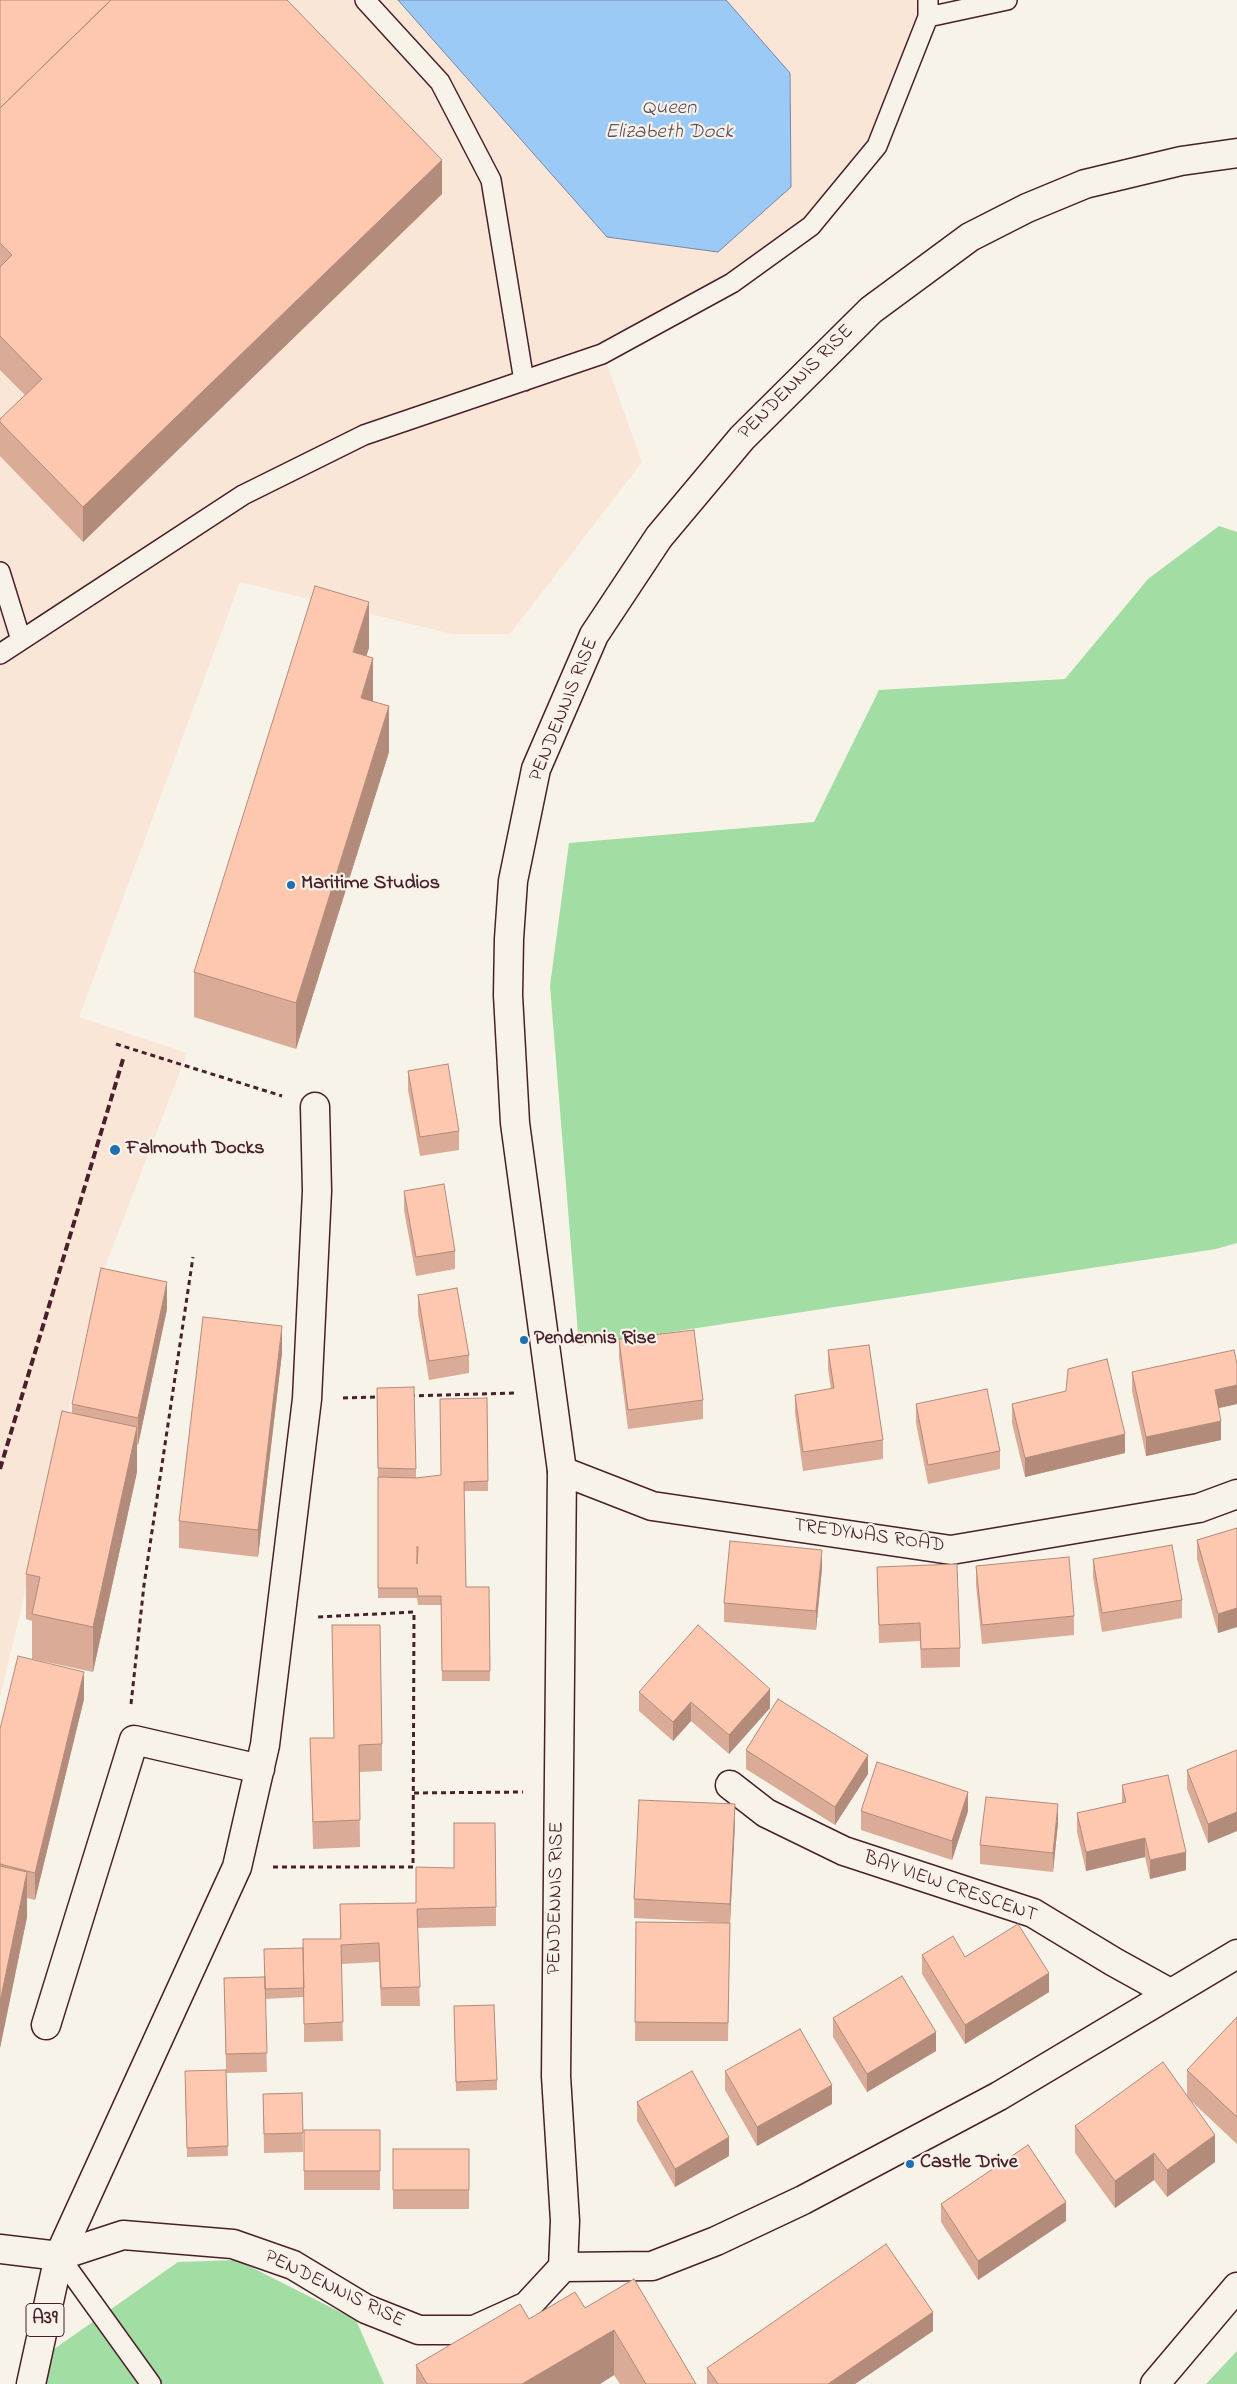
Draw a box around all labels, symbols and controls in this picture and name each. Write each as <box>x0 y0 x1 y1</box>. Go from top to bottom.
water label: Queen Elizabeth Dock <box>605 97 733 147</box>
street label: PENDENNIS RISE <box>734 320 860 446</box>
street label: PENDENNIS RISE <box>525 635 605 785</box>
place label: Maritime Studios <box>301 873 440 897</box>
marker: Maritime Studios <box>285 879 297 891</box>
place label: Falmouth Docks <box>126 1138 265 1162</box>
marker: Falmouth Docks <box>108 1143 122 1157</box>
place label: Pendennis Rise <box>534 1328 656 1352</box>
marker: Pendennis Rise <box>518 1334 530 1346</box>
street label: TREDYNAS ROAD <box>792 1515 946 1559</box>
street label: PENDENNIS RISE <box>544 1821 570 1975</box>
street label: BAY VIEW CRESCENT <box>860 1847 1040 1929</box>
place label: Castle Drive <box>920 2152 1018 2176</box>
marker: Castle Drive <box>904 2158 916 2170</box>
street label: PENDENNIS RISE <box>260 2246 408 2334</box>
road number: A39 <box>26 2304 64 2336</box>

